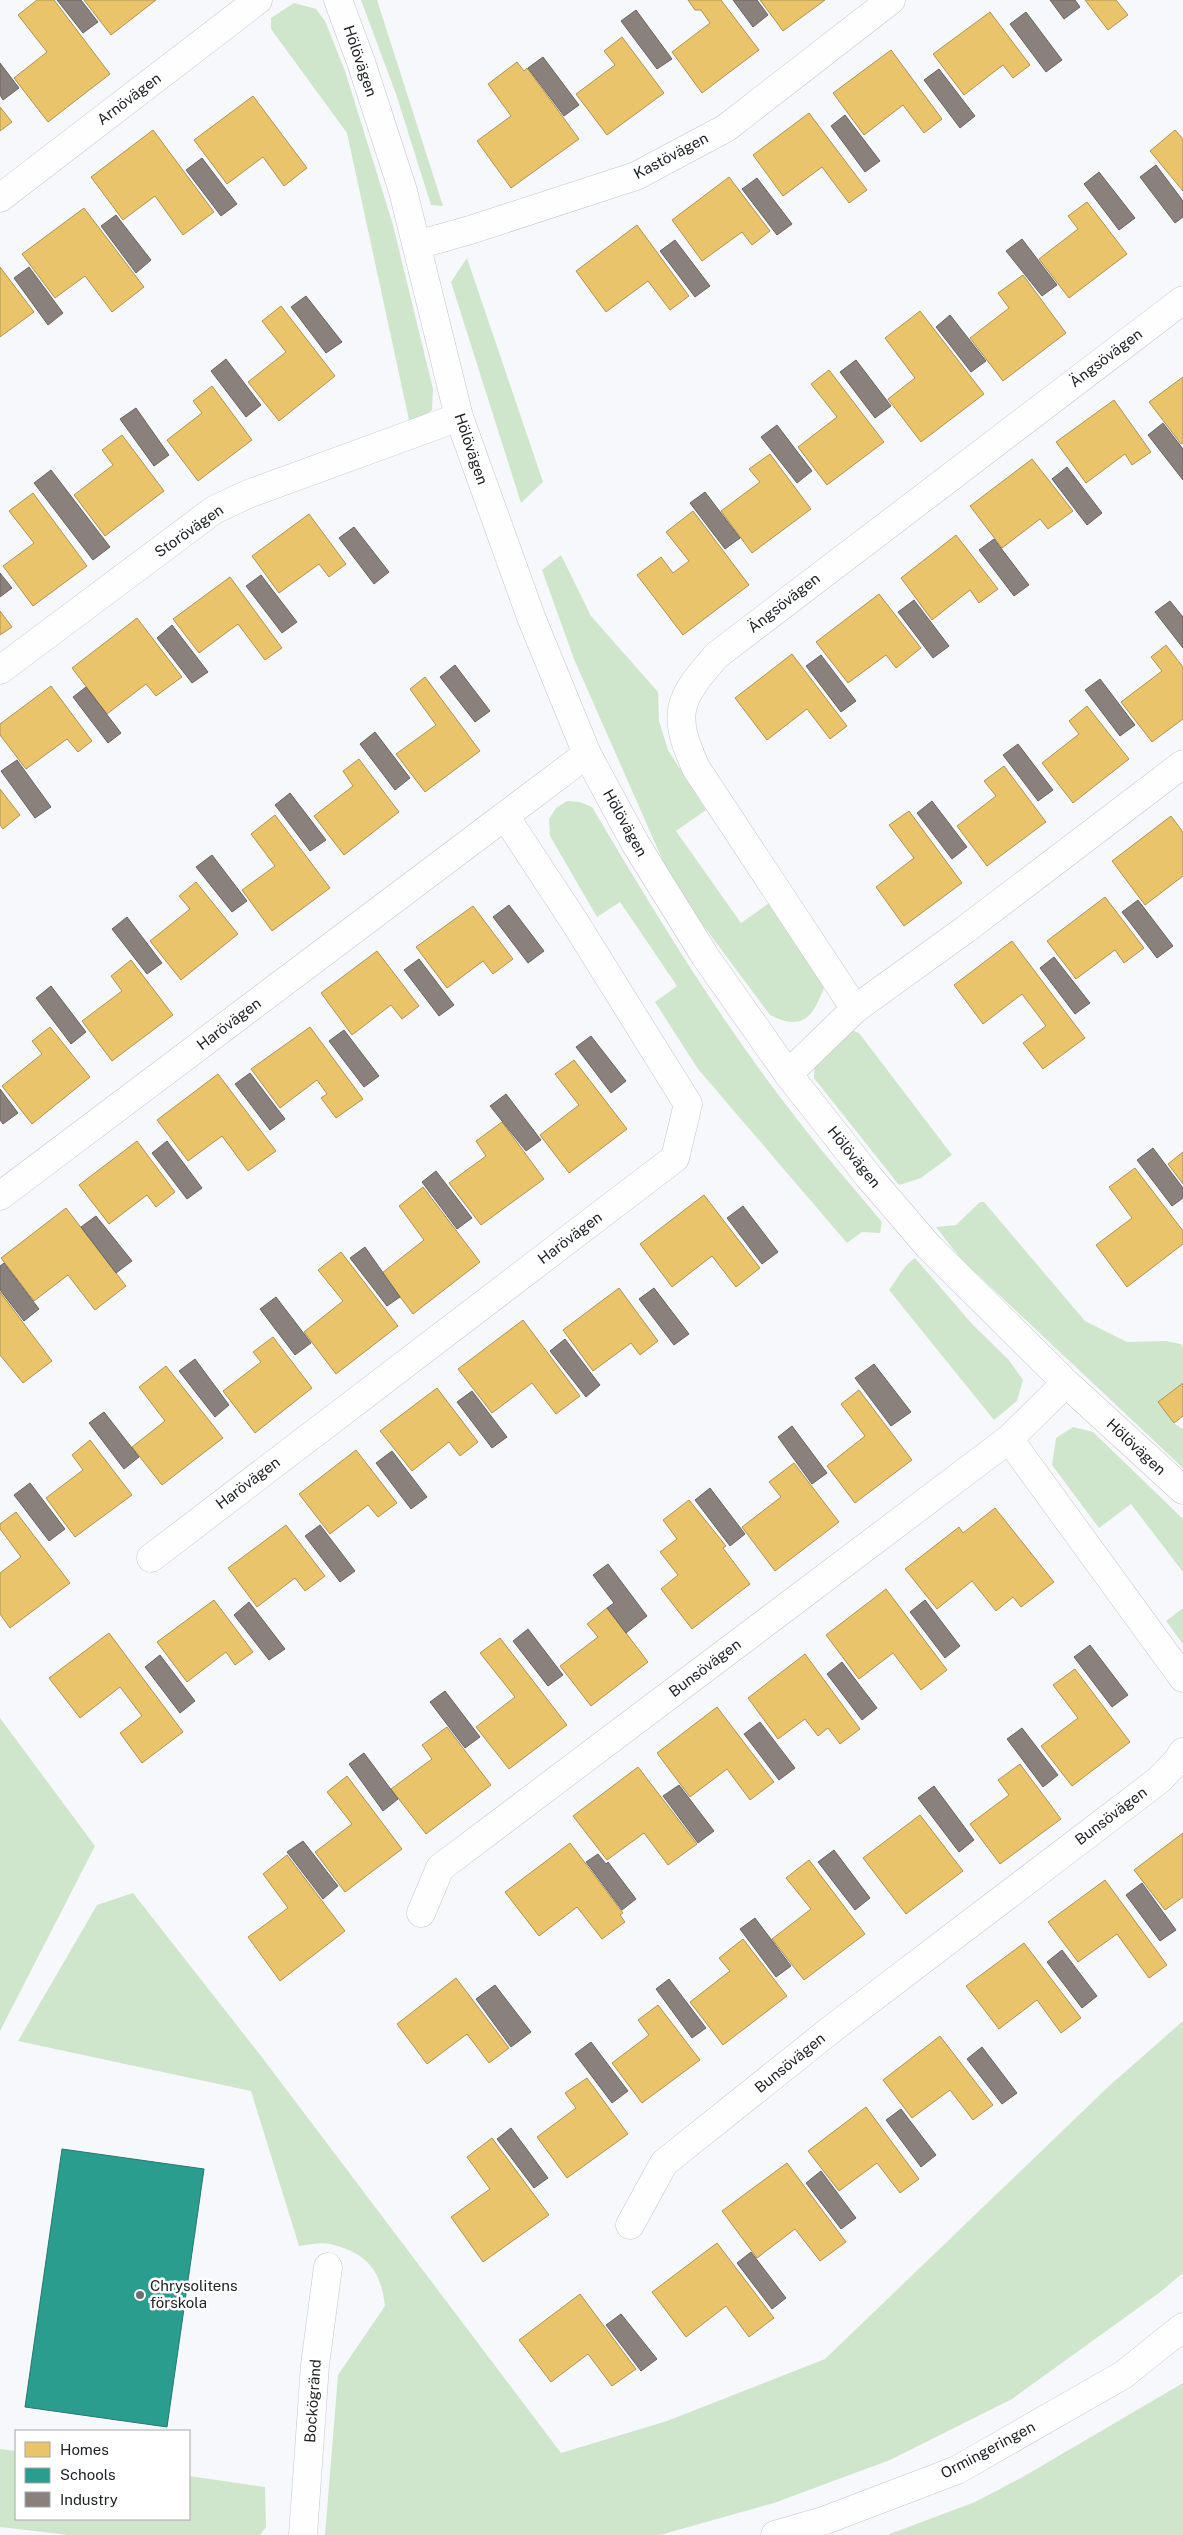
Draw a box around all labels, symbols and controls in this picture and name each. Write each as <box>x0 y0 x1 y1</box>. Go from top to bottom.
street label: Hölövägen <box>340 23 381 99</box>
street label: Arnövägen <box>93 69 164 128</box>
street label: Kastövägen <box>631 129 711 182</box>
street label: Ängsövägen <box>1066 324 1145 390</box>
street label: Hölövägen <box>451 411 492 487</box>
street label: Storövägen <box>151 501 226 560</box>
street label: Ängsövägen <box>744 569 823 636</box>
street label: Hölövägen <box>600 786 651 859</box>
street label: Harövägen <box>193 994 264 1053</box>
street label: Hölövägen <box>824 1122 884 1191</box>
street label: Harövägen <box>534 1208 605 1267</box>
street label: Hölövägen <box>1103 1415 1169 1478</box>
street label: Harövägen <box>212 1453 283 1512</box>
street label: Bunsövägen <box>666 1635 744 1700</box>
street label: Bunsövägen <box>1072 1783 1150 1848</box>
street label: Bunsövägen <box>751 2029 828 2096</box>
place label: Chrysolitens förskola <box>150 2277 237 2311</box>
marker: Chrysolitens förskola <box>134 2289 146 2301</box>
street label: Bockögränd <box>301 2358 324 2443</box>
street label: Ormingeringen <box>938 2418 1038 2482</box>
legend <box>15 2430 190 2520</box>
text: Homes <box>60 2441 109 2458</box>
text: Schools <box>60 2466 116 2483</box>
text: Industry <box>60 2491 118 2508</box>

